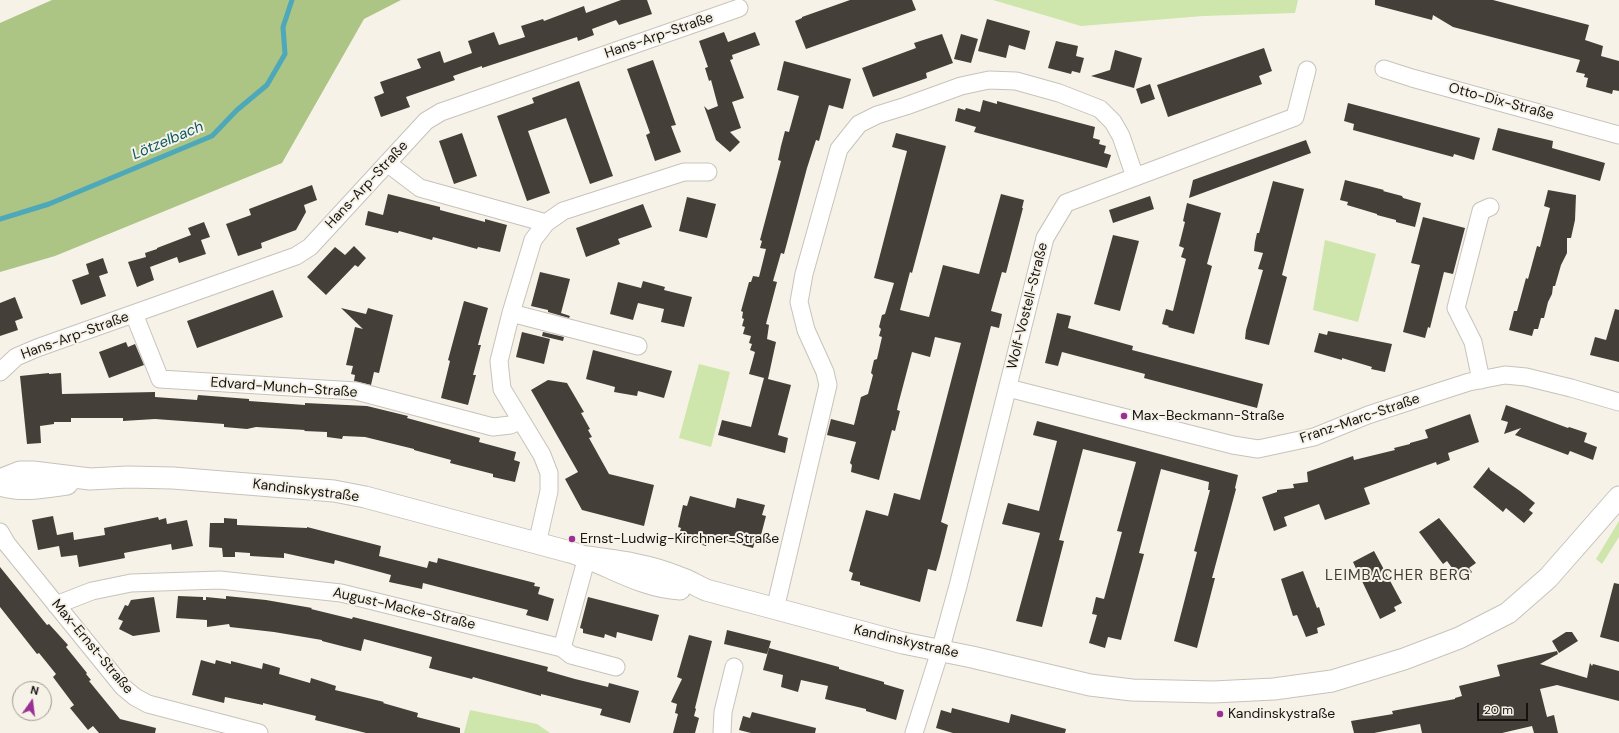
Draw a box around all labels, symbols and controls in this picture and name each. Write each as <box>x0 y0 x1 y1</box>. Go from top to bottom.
street label: Hans-Arp-Straße <box>603 10 715 62</box>
street label: Otto-Dix-Straße <box>1446 80 1556 124</box>
water label: Lötzelbach <box>130 118 206 164</box>
street label: Hans-Arp-Straße <box>322 138 412 232</box>
street label: Wolf-Vostell-Straße <box>1004 241 1052 371</box>
street label: Hans-Arp-Straße <box>19 309 131 363</box>
street label: Edvard-Munch-Straße <box>210 374 358 402</box>
street label: Franz-Marc-Straße <box>1298 391 1422 447</box>
place label: Max-Beckmann-Straße <box>1132 408 1285 424</box>
marker: Max-Beckmann-Straße <box>1119 411 1129 421</box>
street label: Kandinskystraße <box>252 476 360 506</box>
place label: Ernst-Ludwig-Kirchner-Straße <box>580 531 779 547</box>
marker: Ernst-Ludwig-Kirchner-Straße <box>567 534 577 544</box>
district label: LEIMBACHER BERG <box>1325 567 1471 585</box>
street label: August-Macke-Straße <box>331 584 477 634</box>
street label: Max-Ernst-Straße <box>48 596 136 698</box>
street label: Kandinskystraße <box>852 622 960 662</box>
north arrow <box>12 681 52 721</box>
text: N <box>29 683 40 698</box>
scale bar <box>1479 695 1530 721</box>
text: 20 m <box>1484 702 1513 718</box>
place label: Kandinskystraße <box>1228 706 1335 722</box>
marker: Kandinskystraße <box>1215 709 1225 719</box>

